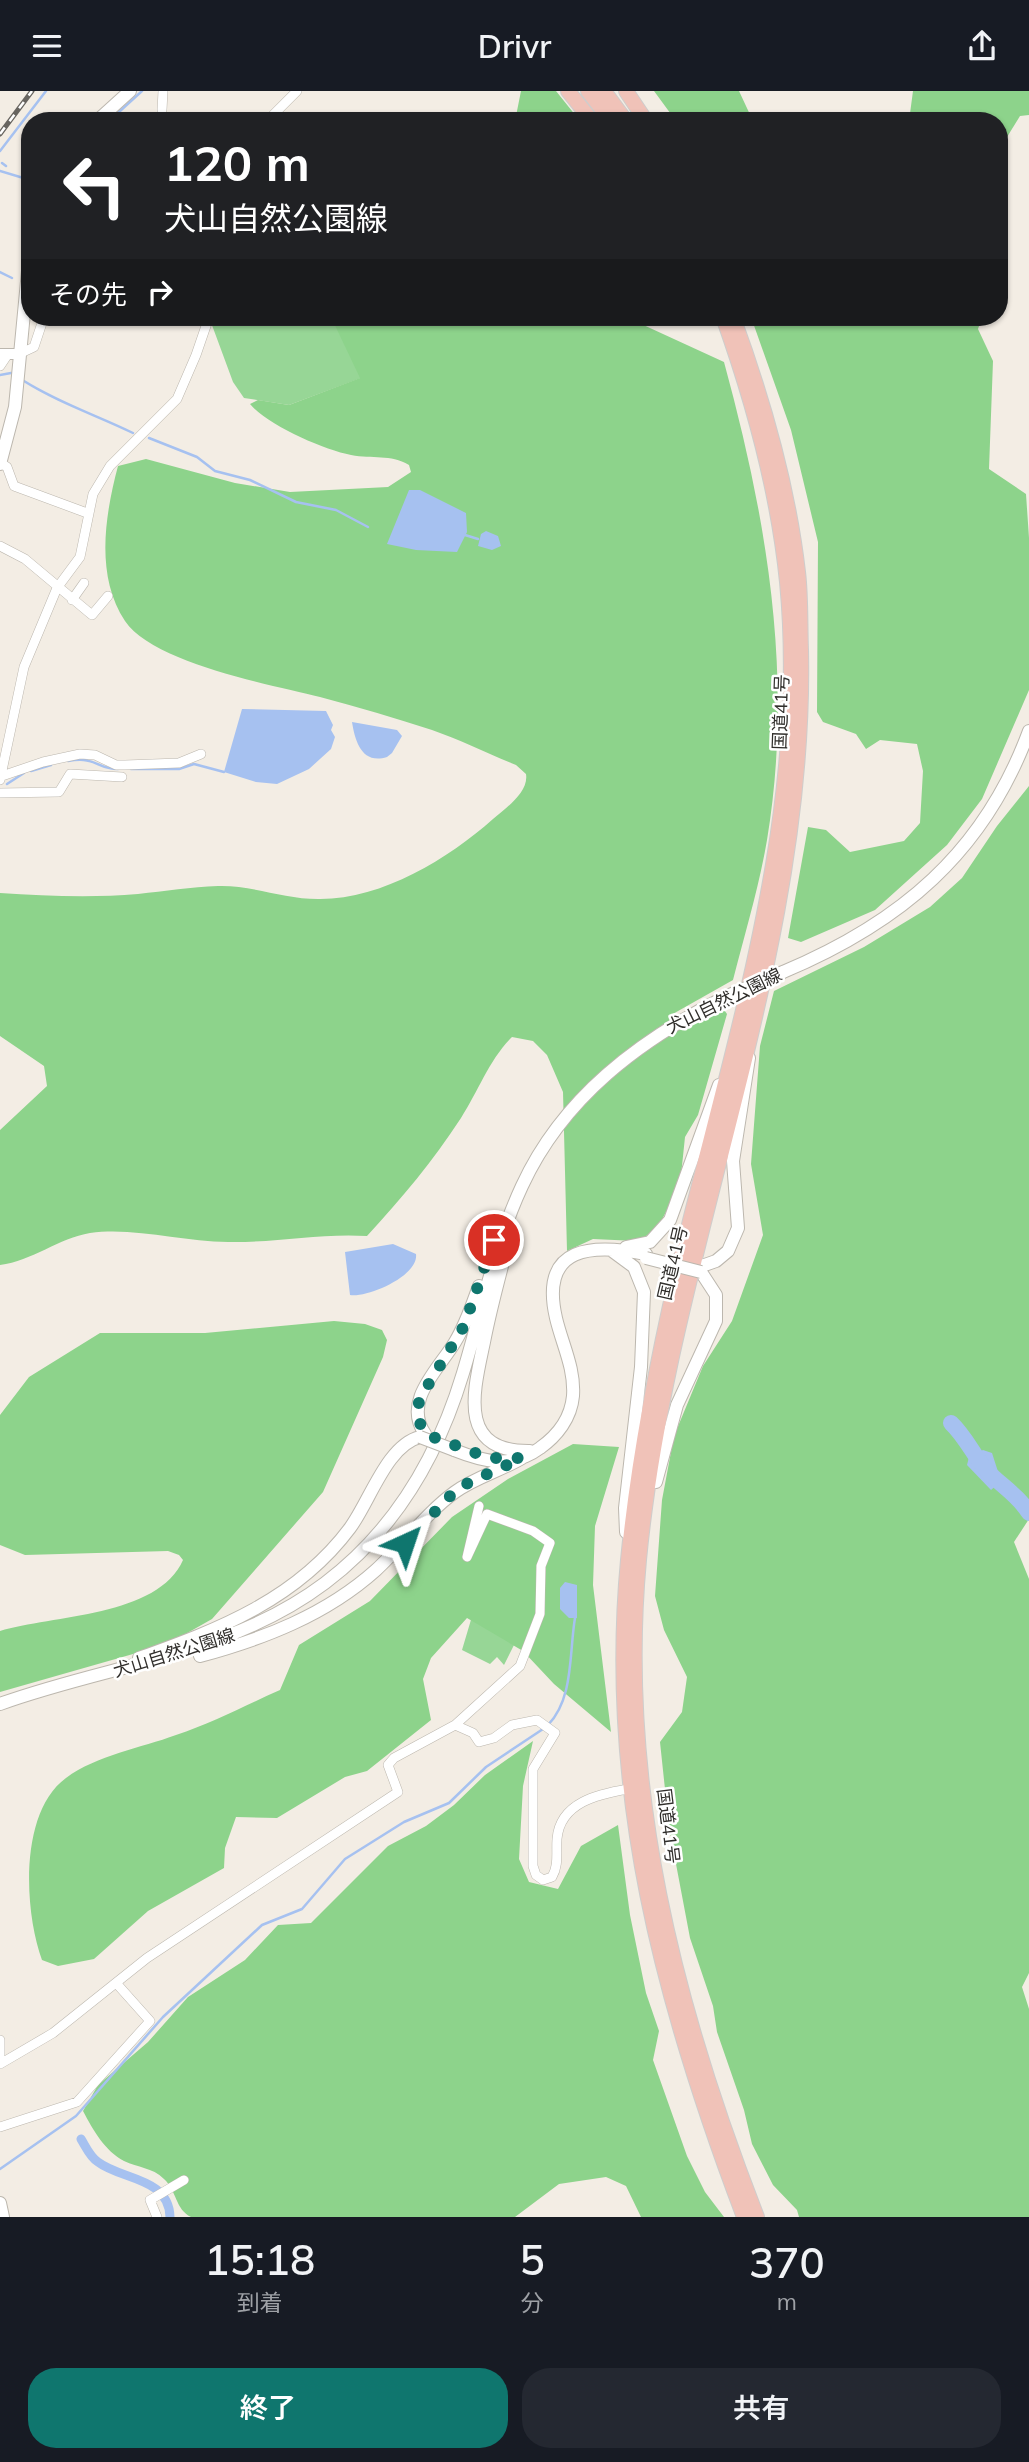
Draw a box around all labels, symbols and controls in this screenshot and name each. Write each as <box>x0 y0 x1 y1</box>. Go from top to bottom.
text: Drivr <box>478 26 551 66</box>
icon: menu <box>28 27 66 65</box>
icon: share <box>963 27 1001 65</box>
text: 120 m <box>164 132 310 193</box>
icon: left <box>49 140 140 231</box>
text: 犬山自然公園線 <box>164 198 388 238</box>
icon: right <box>141 273 179 311</box>
text: その先 <box>49 278 127 311</box>
street label: 国道41号 <box>768 674 793 750</box>
street label: 犬山自然公園線 <box>662 963 785 1039</box>
pin <box>464 1210 524 1270</box>
icon: arrive <box>475 1221 513 1259</box>
street label: 国道41号 <box>653 1223 692 1302</box>
position arrow <box>368 1506 442 1580</box>
street label: 犬山自然公園線 <box>110 1623 237 1682</box>
street label: 国道41号 <box>652 1787 685 1865</box>
text: 15:18 <box>204 2233 315 2286</box>
text: 5 <box>519 2233 545 2286</box>
text: 370 <box>749 2236 825 2289</box>
text: m <box>777 2287 797 2316</box>
text: 到着 <box>237 2288 283 2317</box>
text: 分 <box>521 2288 544 2317</box>
button: 終了 <box>28 2368 508 2448</box>
button: 共有 <box>522 2368 1001 2448</box>

